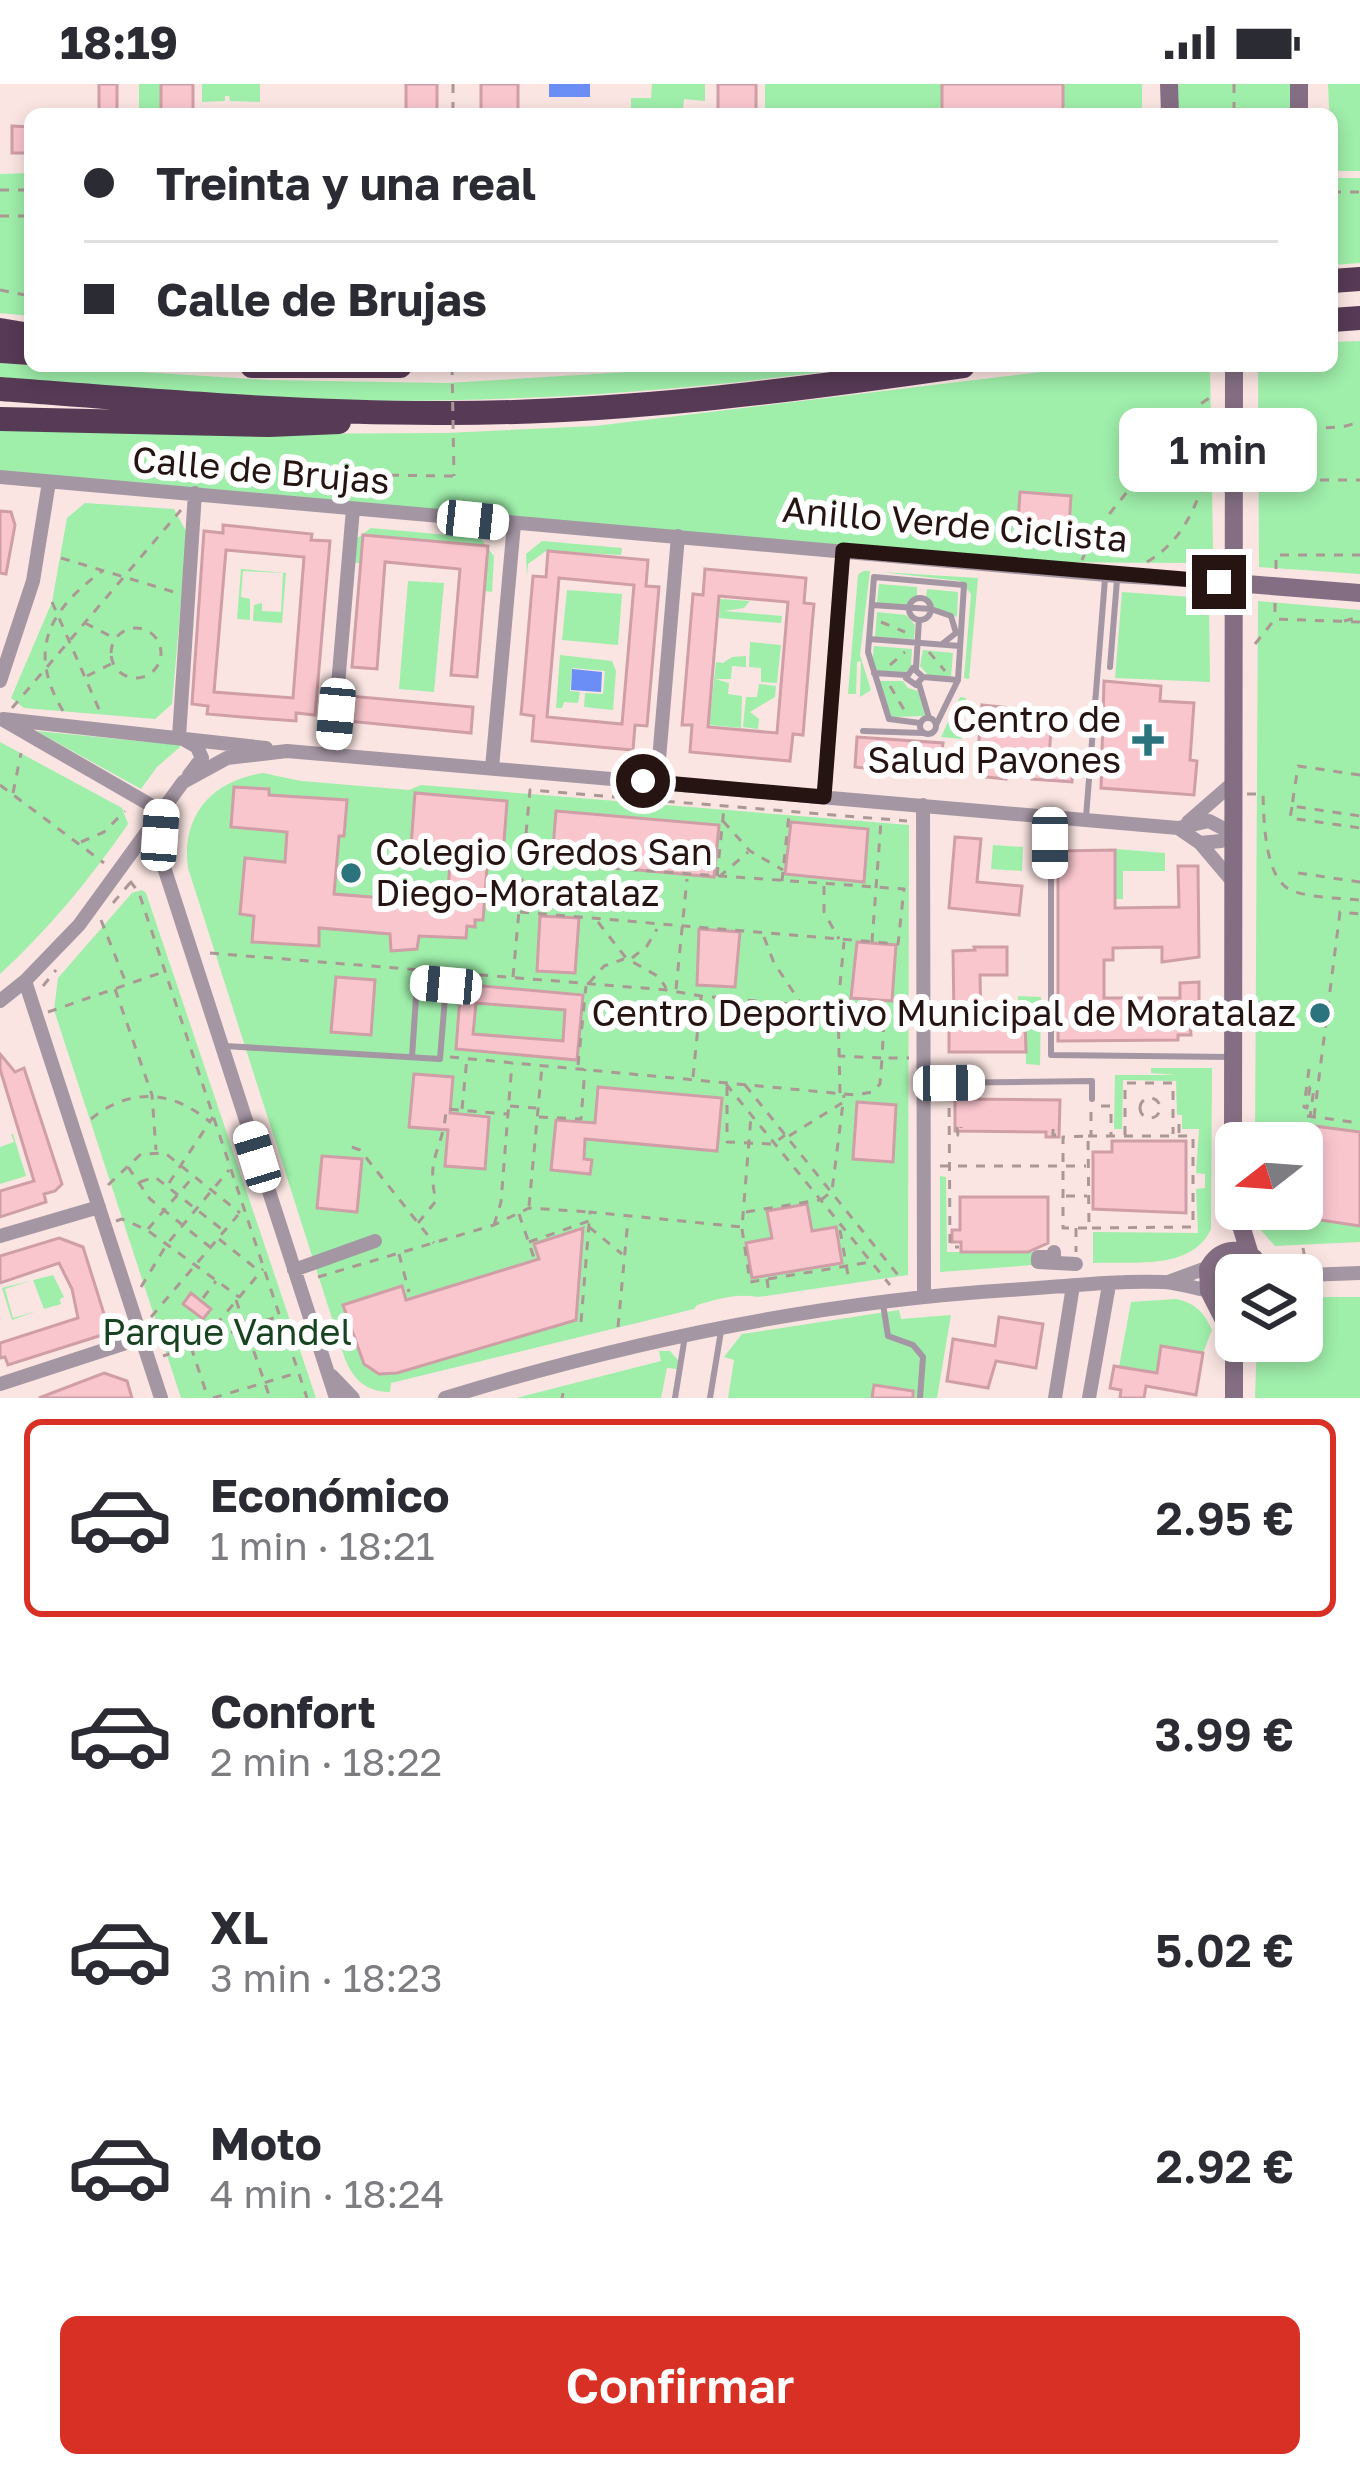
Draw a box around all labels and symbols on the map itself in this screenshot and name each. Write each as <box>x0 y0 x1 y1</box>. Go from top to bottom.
callout: 1 min <box>1120 408 1318 492</box>
street label: Calle de Brujas <box>130 437 392 502</box>
street label: Anillo Verde Ciclista <box>781 487 1129 560</box>
car <box>435 498 511 542</box>
route end <box>1192 555 1246 609</box>
car <box>315 677 357 751</box>
place label: Centro de Salud Pavones <box>867 697 1121 781</box>
marker: Centro de Salud Pavones <box>1132 724 1164 756</box>
route start <box>616 754 670 808</box>
car <box>140 798 180 872</box>
car <box>1032 807 1068 879</box>
place label: Colegio Gredos San Diego-Moratalaz <box>375 830 713 914</box>
marker: Colegio Gredos San Diego-Moratalaz <box>338 860 364 886</box>
car <box>409 964 483 1006</box>
place label: Centro Deportivo Municipal de Moratalaz <box>592 991 1296 1034</box>
marker: Centro Deportivo Municipal de Moratalaz <box>1307 1000 1333 1026</box>
car <box>913 1064 985 1102</box>
car <box>229 1117 285 1197</box>
north arrow <box>1215 1122 1323 1230</box>
park label: Parque Vandel <box>102 1310 352 1353</box>

